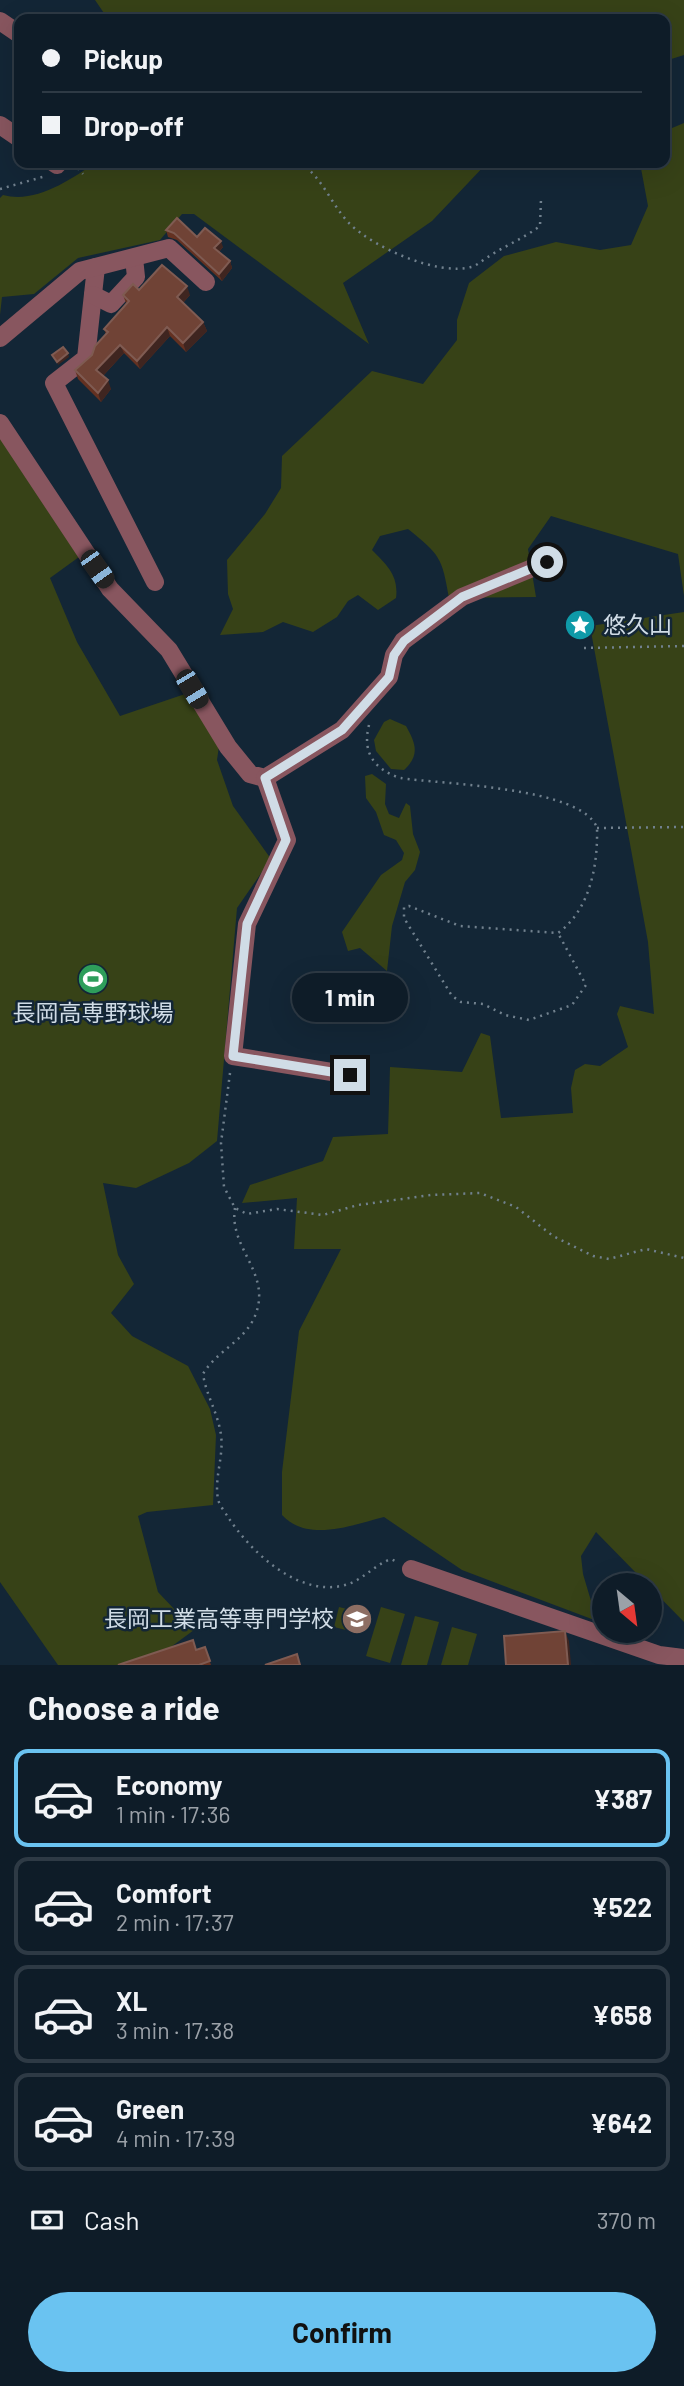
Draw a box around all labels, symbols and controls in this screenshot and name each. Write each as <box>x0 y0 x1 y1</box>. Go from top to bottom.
text: Pickup <box>84 43 163 74</box>
text: Drop-off <box>84 110 184 141</box>
car <box>77 546 118 592</box>
route start <box>531 546 563 578</box>
place icon: 悠久山 <box>563 608 597 642</box>
place label: 悠久山 <box>603 610 672 638</box>
car <box>173 666 212 712</box>
sports icon: 長岡高専野球場 <box>76 962 110 996</box>
callout: 1 min <box>292 974 408 1023</box>
text: 1 min <box>325 983 375 1011</box>
place label: 長岡高専野球場 <box>13 998 174 1026</box>
route end <box>334 1059 366 1091</box>
north arrow <box>592 1573 662 1643</box>
map controls <box>592 1573 662 1643</box>
school or university icon: 長岡工業高等専門学校 <box>340 1602 374 1636</box>
place label: 長岡工業高等専門学校 <box>104 1604 334 1632</box>
text: Choose a ride <box>28 1688 220 1726</box>
icon: car <box>32 1767 95 1830</box>
text: Economy <box>116 1769 222 1800</box>
text: ¥387 <box>593 1783 652 1814</box>
text: 1 min · 17:36 <box>116 1800 230 1828</box>
icon: car <box>32 1875 95 1938</box>
text: Comfort <box>116 1877 212 1908</box>
text: ¥522 <box>591 1891 652 1922</box>
text: 2 min · 17:37 <box>116 1908 234 1936</box>
icon: car <box>32 1983 95 2046</box>
text: XL <box>116 1985 147 2016</box>
text: ¥658 <box>592 1999 652 2030</box>
text: 3 min · 17:38 <box>116 2016 234 2044</box>
icon: car <box>32 2091 95 2154</box>
text: Green <box>116 2093 184 2124</box>
text: ¥642 <box>590 2107 652 2138</box>
text: 4 min · 17:39 <box>116 2124 235 2152</box>
icon: cash <box>28 2201 66 2239</box>
text: Cash <box>84 2204 139 2235</box>
text: 370 m <box>597 2206 656 2234</box>
button: Confirm <box>28 2292 656 2372</box>

